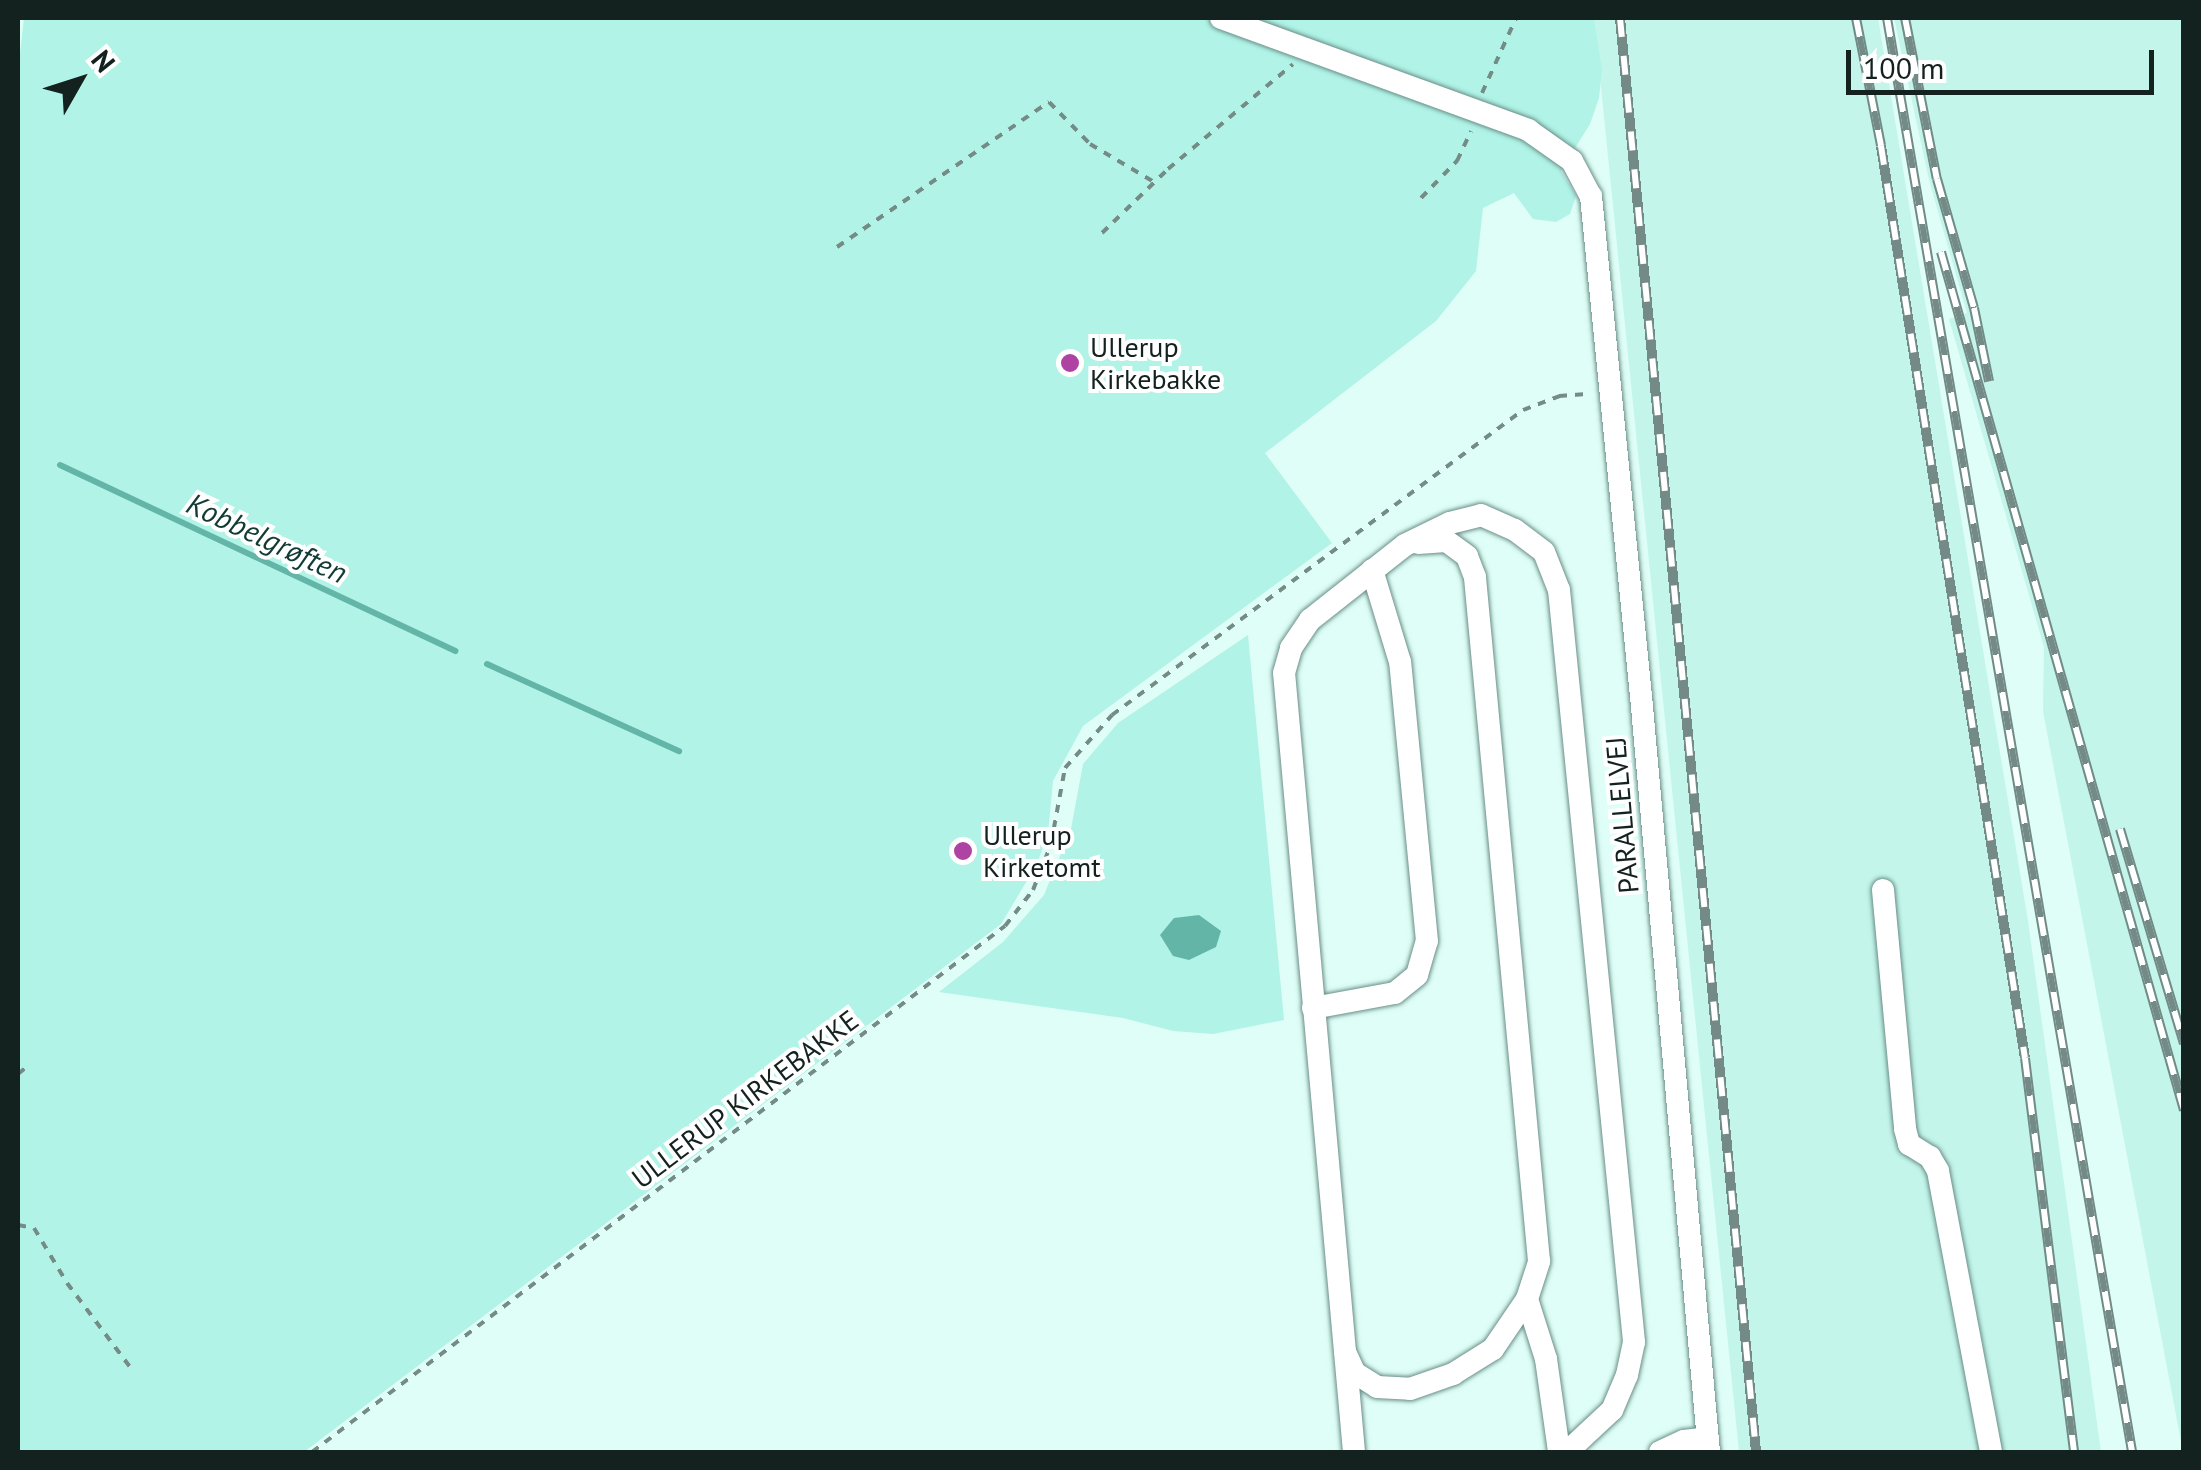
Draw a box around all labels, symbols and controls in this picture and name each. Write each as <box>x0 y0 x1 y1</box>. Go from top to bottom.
north arrow <box>30 30 130 130</box>
scale bar <box>1851 30 2158 92</box>
text: N <box>84 42 124 80</box>
text: 100 m <box>1863 48 1944 87</box>
place label: Ullerup Kirkebakke <box>1090 330 1221 396</box>
marker: Ullerup Kirkebakke <box>1059 352 1081 374</box>
water label: Kobbelgrøften <box>181 485 353 591</box>
street label: PARALLELVEJ <box>1598 735 1646 895</box>
place label: Ullerup Kirketomt <box>983 818 1101 884</box>
marker: Ullerup Kirketomt <box>952 840 974 862</box>
street label: ULLERUP KIRKEBAKKE <box>625 1002 865 1196</box>

